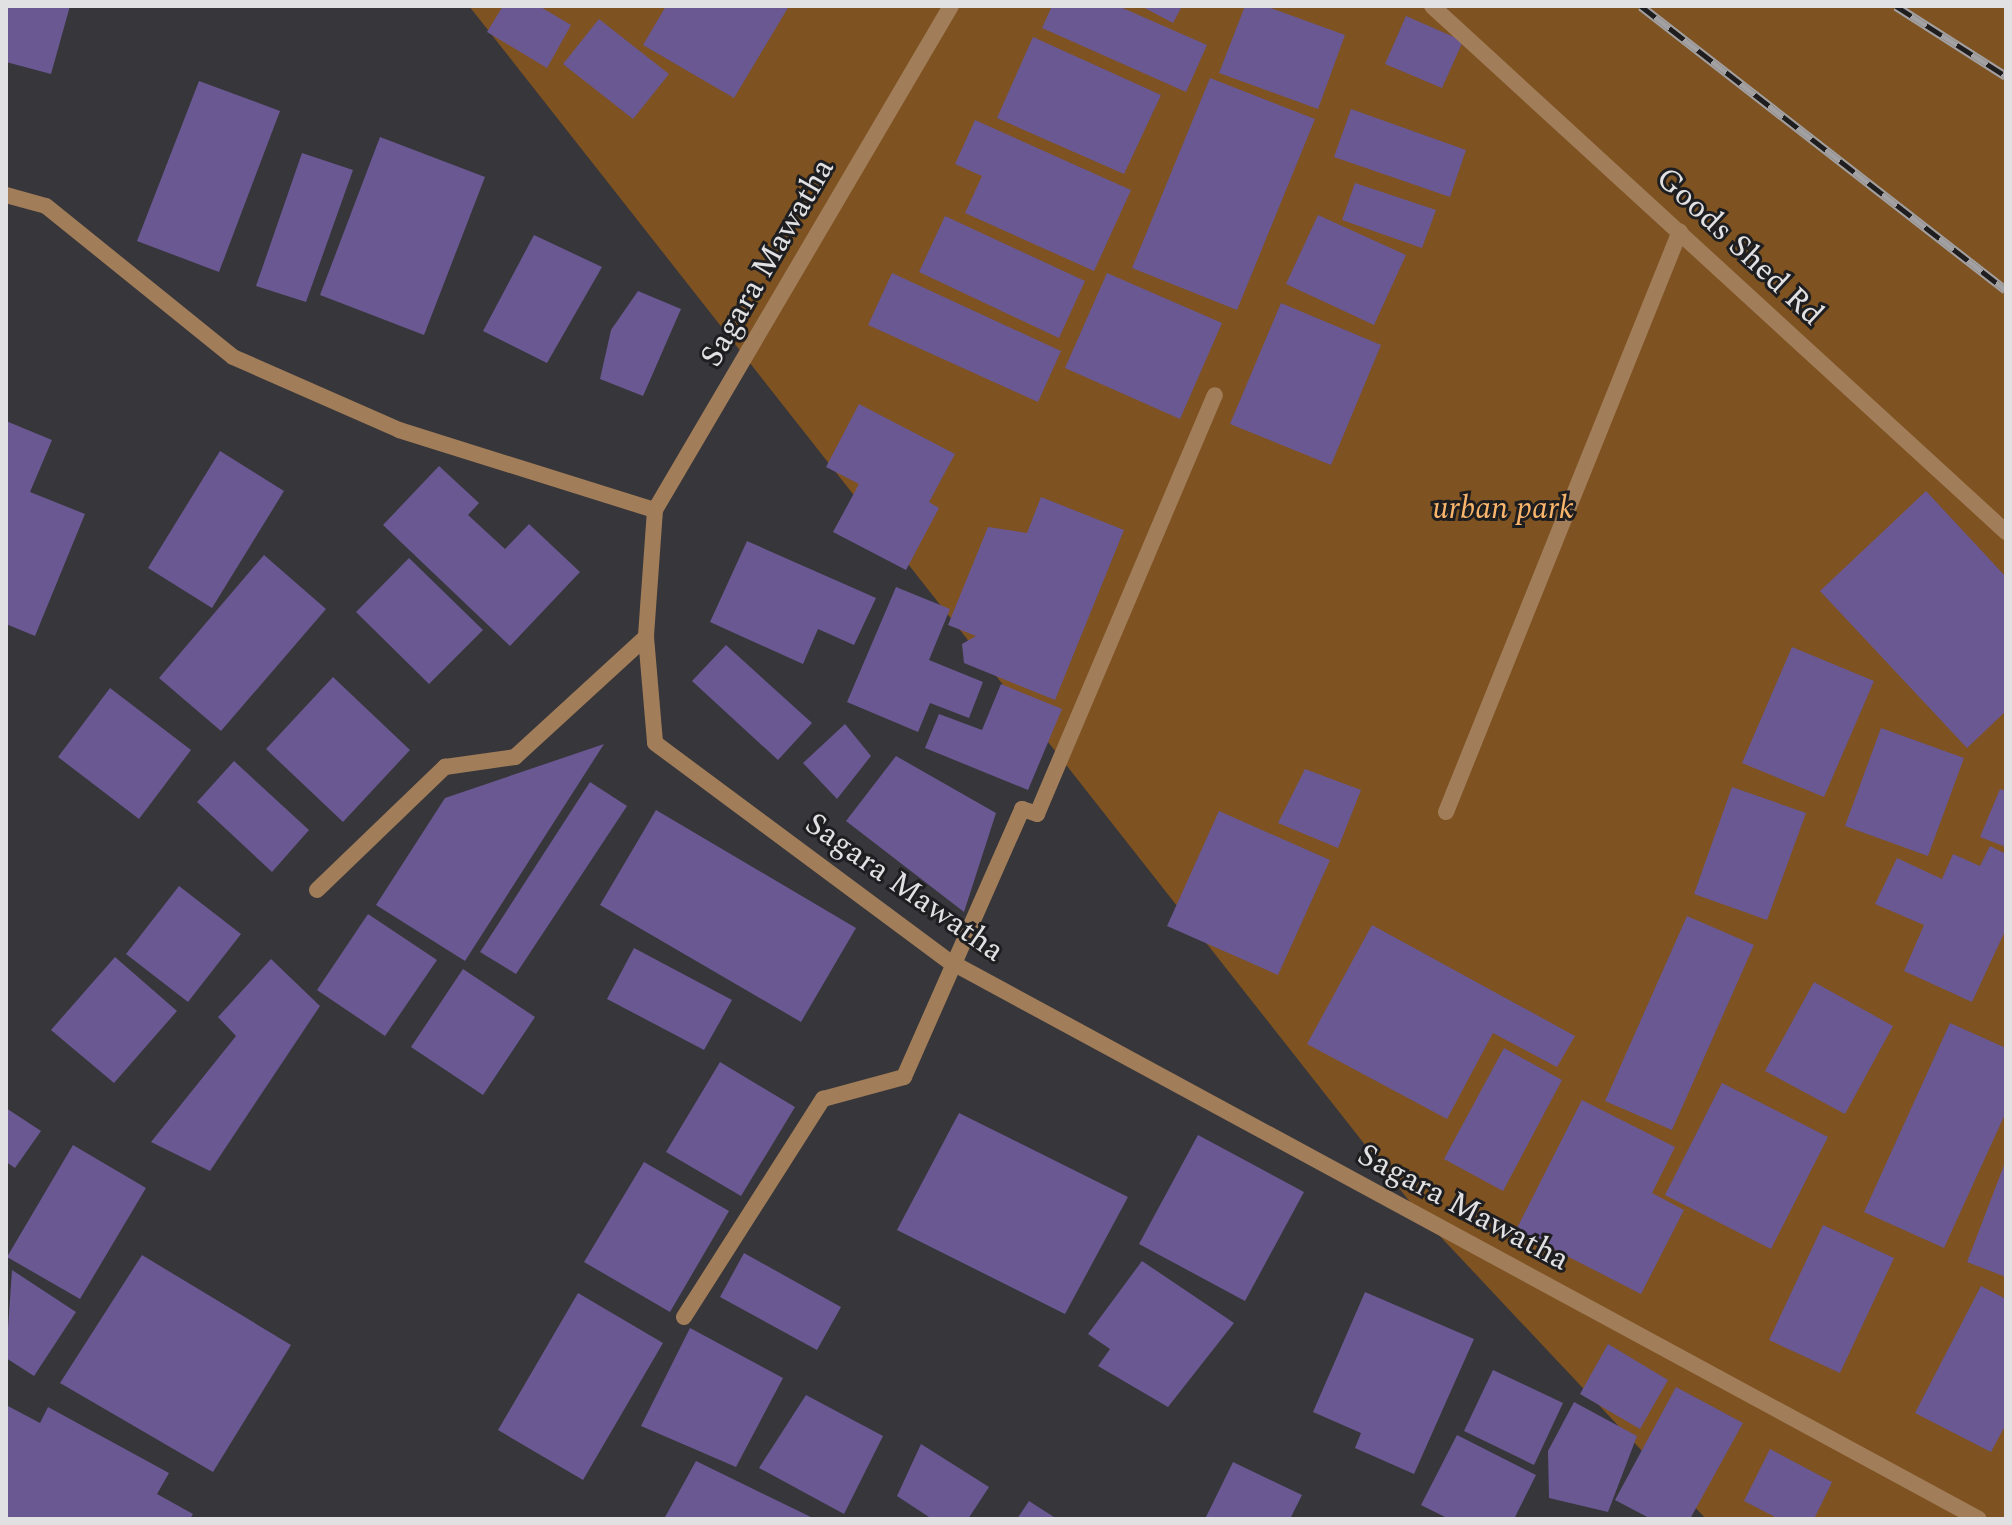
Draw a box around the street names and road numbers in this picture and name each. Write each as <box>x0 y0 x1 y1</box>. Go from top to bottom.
street label: Sagara Mawatha <box>693 152 843 374</box>
street label: Goods Shed Rd <box>1647 160 1831 334</box>
street label: Sagara Mawatha <box>797 805 1011 971</box>
street label: Sagara Mawatha <box>1351 1136 1575 1280</box>

